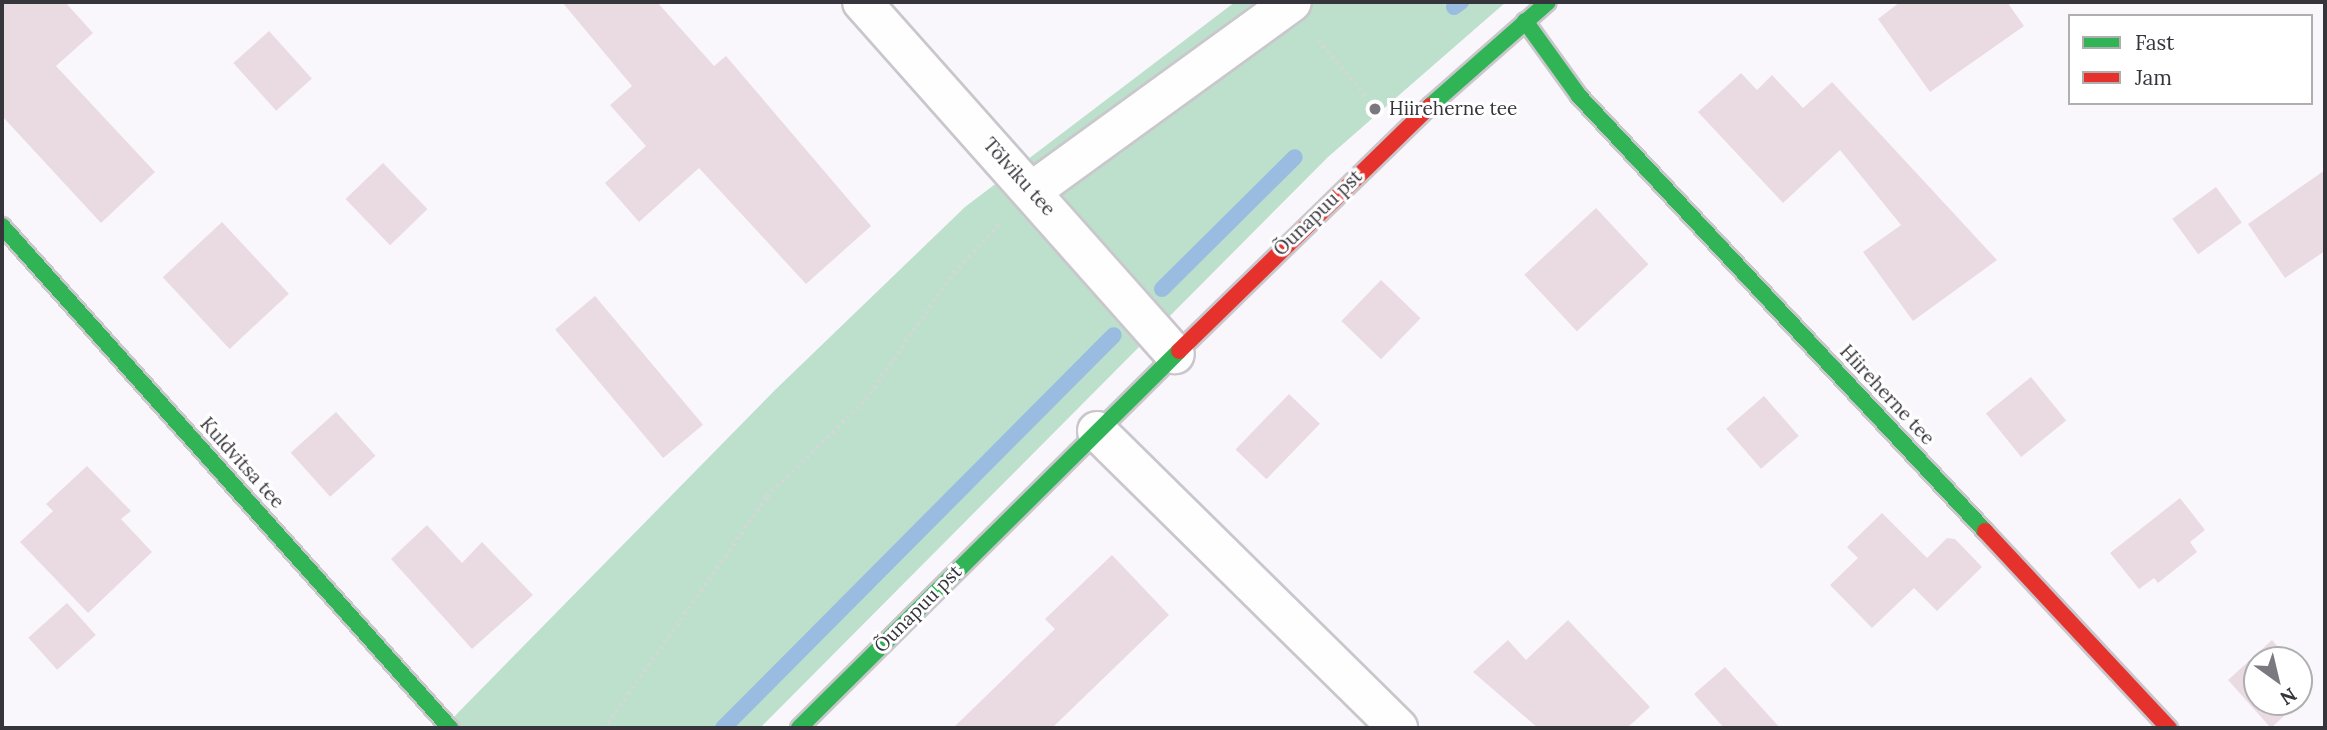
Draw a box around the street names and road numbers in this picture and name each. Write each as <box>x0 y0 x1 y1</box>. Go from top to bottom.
street label: Tõlviku tee <box>978 133 1060 221</box>
street label: Õunapuu pst <box>1269 165 1367 261</box>
street label: Hiireherne tee <box>1835 340 1939 450</box>
street label: Kuldvitsa tee <box>195 413 289 513</box>
street label: Õunapuu pst <box>870 561 966 657</box>

